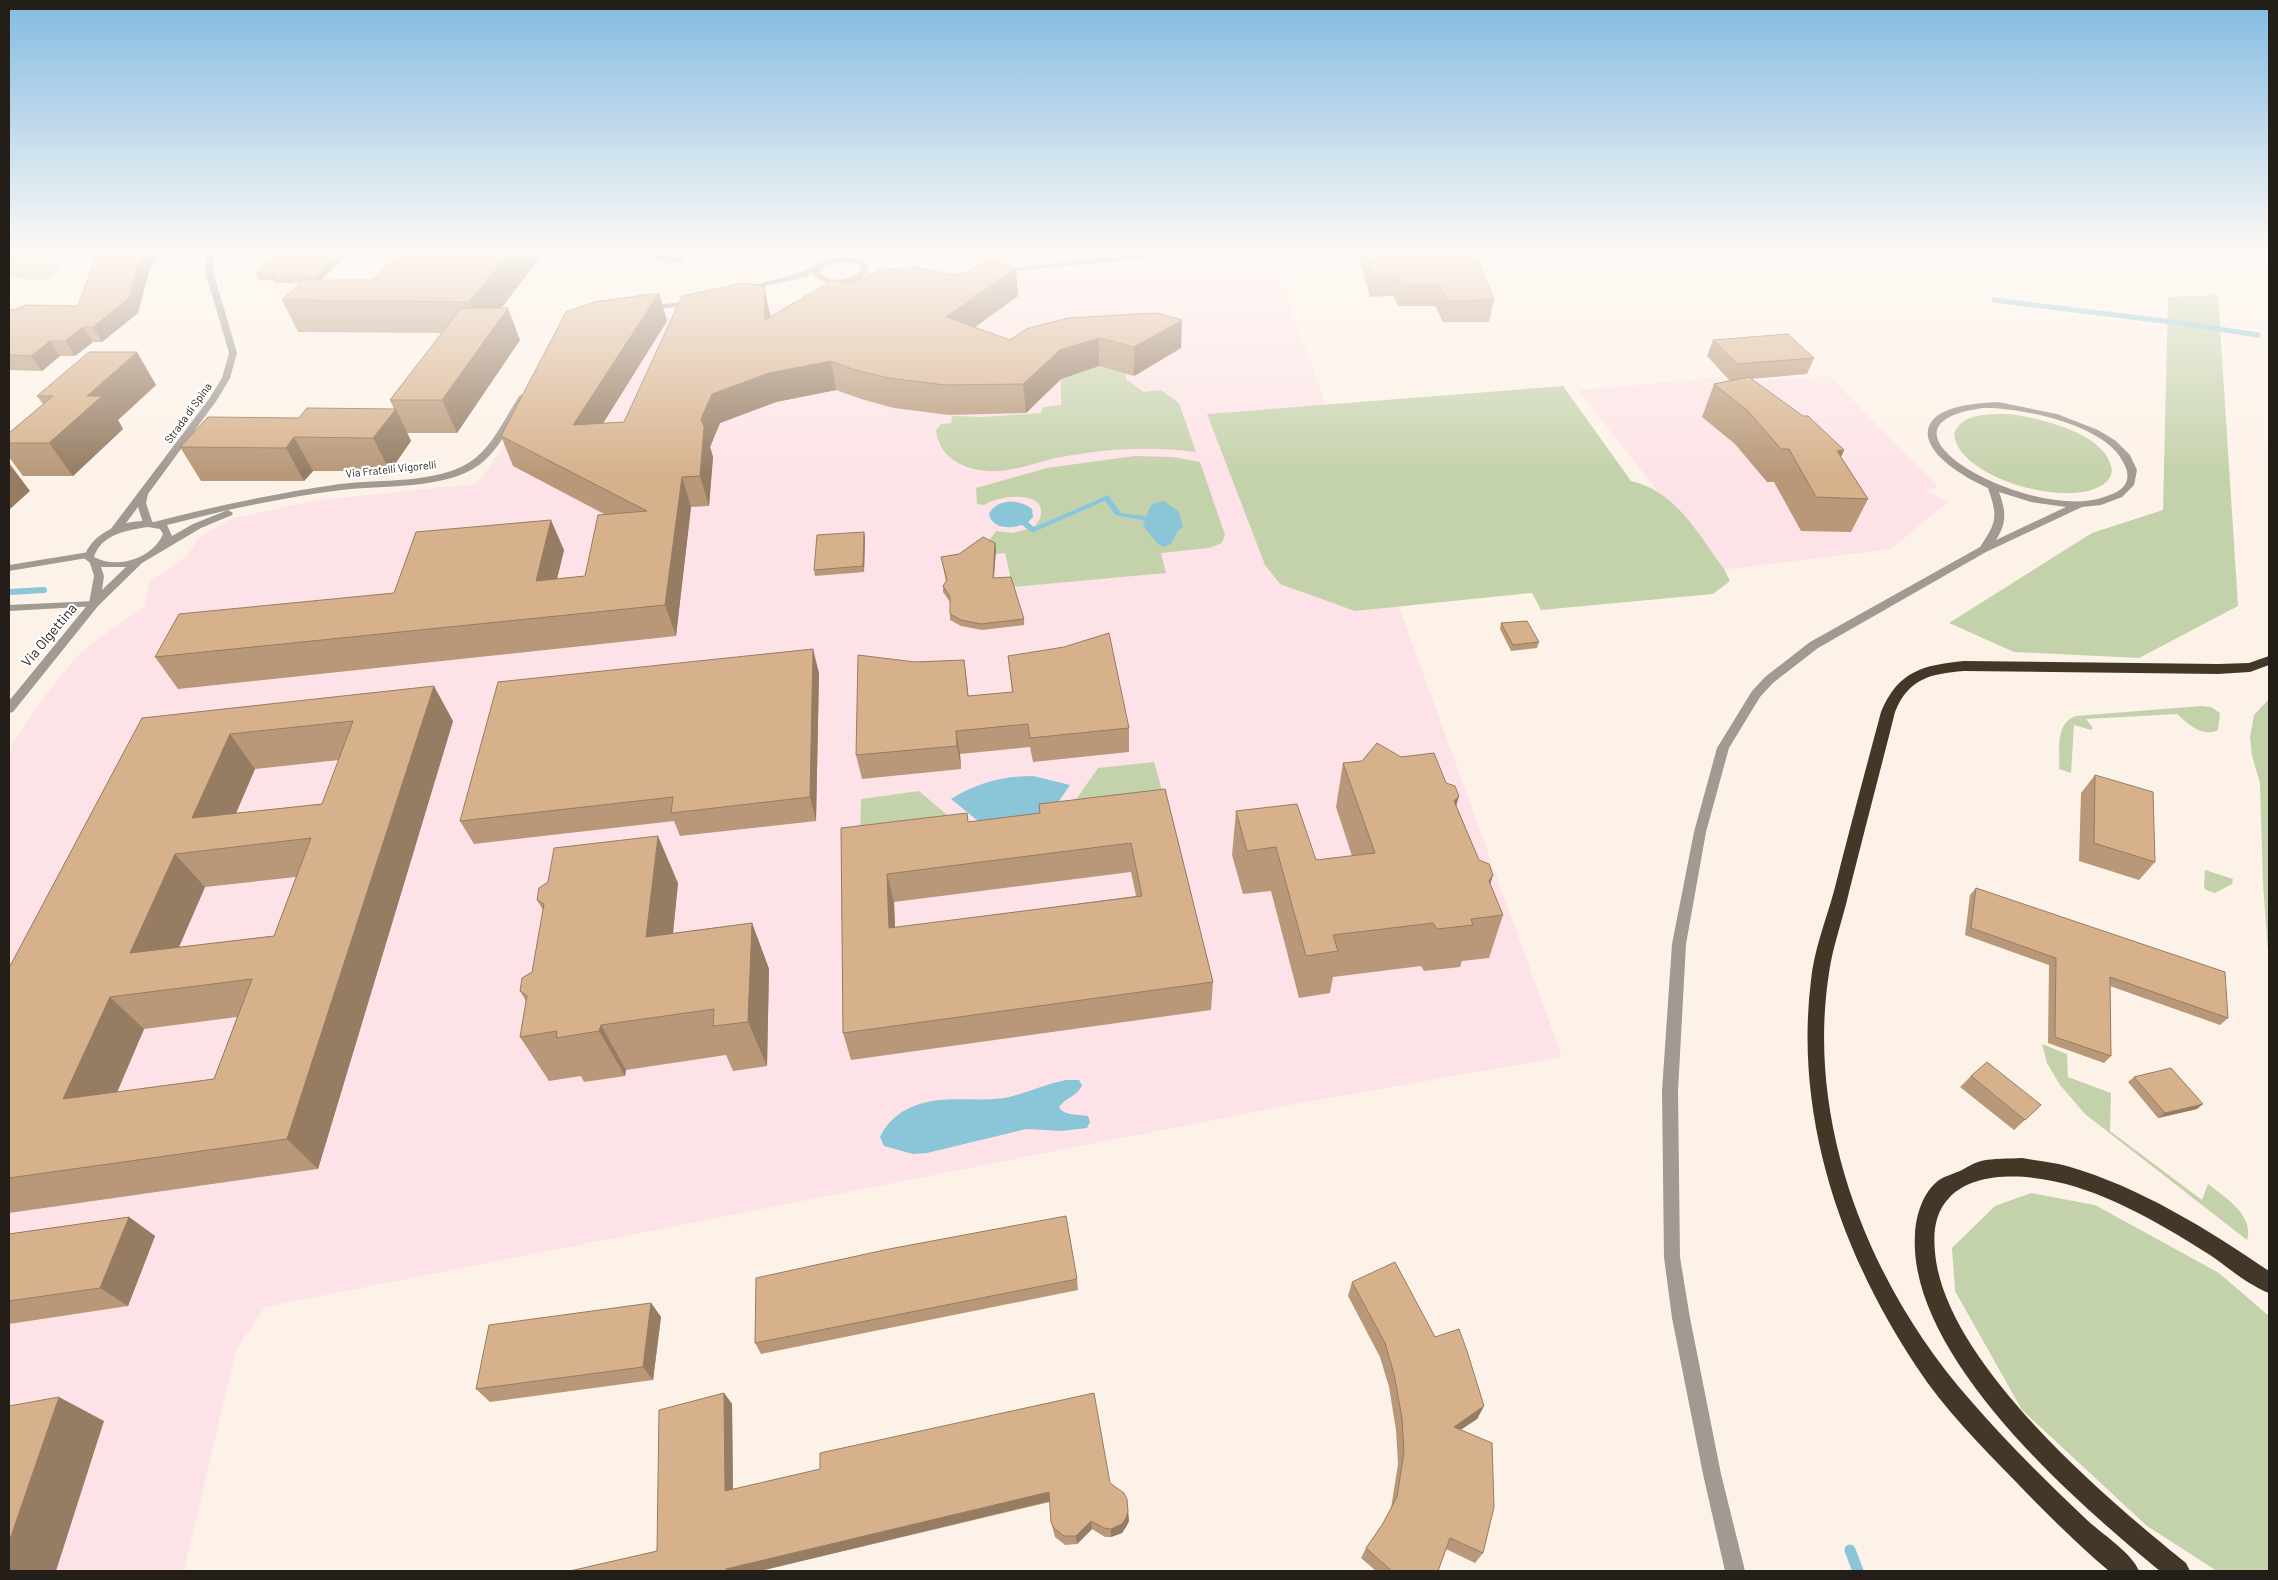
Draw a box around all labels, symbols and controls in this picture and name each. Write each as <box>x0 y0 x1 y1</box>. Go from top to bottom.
street label: Strada di Spina <box>161 380 214 446</box>
street label: Via Fratelli Vigorelli <box>345 457 437 480</box>
street label: Via Olgettina <box>17 600 80 670</box>

